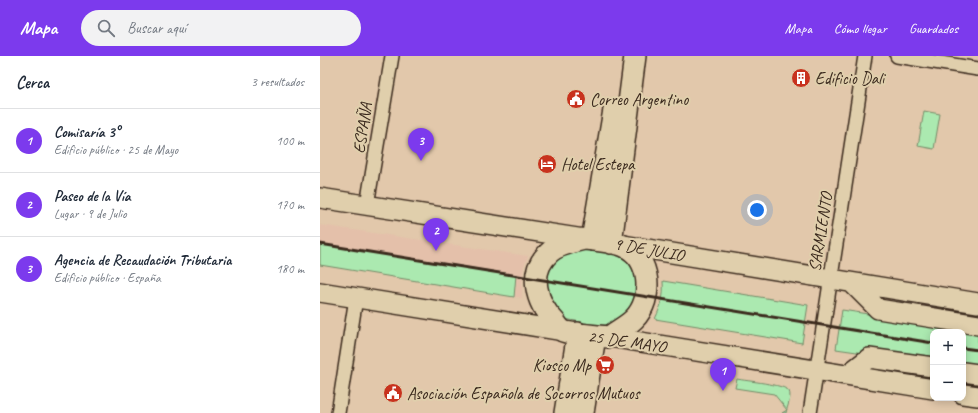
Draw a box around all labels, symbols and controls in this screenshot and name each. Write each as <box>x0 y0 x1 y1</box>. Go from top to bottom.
search box <box>81 10 361 46</box>
text: Mapa <box>20 16 57 40</box>
icon: search <box>95 17 117 39</box>
text: Buscar aquí <box>127 19 186 38</box>
text: Mapa <box>785 20 812 37</box>
text: Cómo llegar <box>834 20 887 37</box>
text: Guardados <box>909 20 958 37</box>
building icon: Edificio Dali <box>790 67 812 89</box>
place label: Edificio Dali <box>815 68 886 89</box>
text: Cerca <box>16 72 49 93</box>
text: 3 resultados <box>251 74 304 90</box>
public building icon: Correo Argentino <box>565 88 587 110</box>
place label: Correo Argentino <box>590 89 689 110</box>
street label: ESPAÑA <box>348 100 377 155</box>
text: Comisaría 3° <box>54 123 119 142</box>
pin: 3 <box>408 128 434 161</box>
text: 1 <box>26 133 32 149</box>
text: 100 m <box>276 133 304 149</box>
text: Edificio público · 25 de Mayo <box>54 142 178 158</box>
hotel icon: Hotel Estepa <box>536 153 558 175</box>
place label: Hotel Estepa <box>561 154 636 175</box>
text: Paseo de la Vía <box>54 187 130 206</box>
street label: SARMIENTO <box>804 189 837 273</box>
text: 2 <box>26 197 32 213</box>
text: 170 m <box>276 197 304 213</box>
your location <box>747 200 767 220</box>
text: Lugar · 9 de Julio <box>54 206 127 222</box>
pin: 2 <box>423 218 449 251</box>
street label: 9 DE JULIO <box>612 233 688 266</box>
text: Agencia de Recaudación Tributaria <box>54 251 231 270</box>
text: 3 <box>26 261 32 277</box>
text: 180 m <box>276 261 304 277</box>
text: Edificio público · España <box>54 270 161 286</box>
street label: 25 DE MAYO <box>586 326 669 358</box>
map controls <box>930 329 966 401</box>
button: + <box>930 329 966 365</box>
supermarket icon: Kiosco Mp <box>594 354 616 376</box>
place label: Kiosco Mp <box>533 355 593 376</box>
pin: 1 <box>710 358 736 391</box>
button: − <box>930 365 966 401</box>
public building icon: Asociación Española de Socorros Mutuos <box>382 382 404 404</box>
place label: Asociación Española de Socorros Mutuos <box>407 383 641 404</box>

